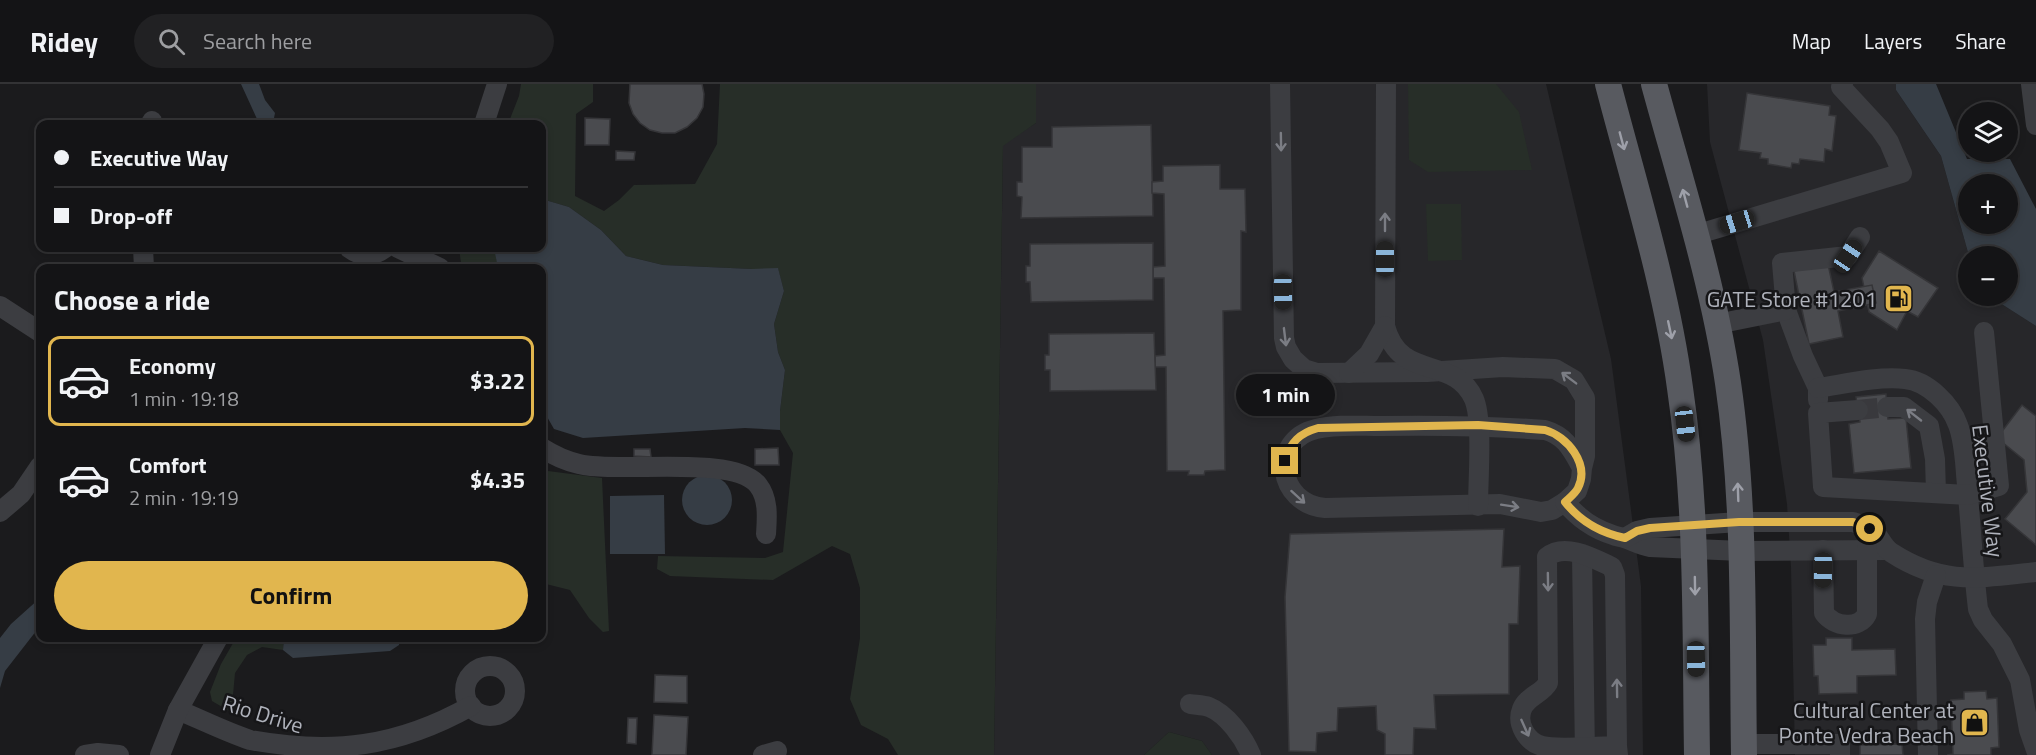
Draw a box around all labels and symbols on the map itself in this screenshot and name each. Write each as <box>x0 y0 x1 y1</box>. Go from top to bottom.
one-way arrow <box>1617 131 1629 150</box>
one-way arrow <box>1275 132 1286 152</box>
one-way arrow <box>1679 189 1690 208</box>
car <box>1717 208 1757 236</box>
one-way arrow <box>1379 213 1391 233</box>
car <box>1830 236 1866 276</box>
car <box>1376 241 1394 277</box>
car <box>1274 274 1292 310</box>
place label: GATE Store #1201 <box>1707 282 1877 316</box>
fuel station icon: GATE Store #1201 <box>1882 283 1914 315</box>
one-way arrow <box>1664 320 1676 339</box>
one-way arrow <box>1280 327 1291 347</box>
one-way arrow <box>1561 371 1577 384</box>
callout: 1 min <box>1236 374 1334 416</box>
car <box>1674 405 1696 443</box>
one-way arrow <box>1907 408 1923 421</box>
street label: Executive Way <box>1963 423 2013 560</box>
route end <box>1271 447 1298 474</box>
one-way arrow <box>1733 483 1744 503</box>
one-way arrow <box>1290 490 1305 504</box>
one-way arrow <box>1500 500 1520 511</box>
route start <box>1856 515 1883 542</box>
car <box>1814 552 1832 588</box>
one-way arrow <box>1542 572 1553 592</box>
one-way arrow <box>1689 576 1700 596</box>
car <box>1687 641 1705 677</box>
one-way arrow <box>1611 678 1623 698</box>
street label: Rio Drive <box>218 686 308 742</box>
place label: Cultural Center at Ponte Vedra Beach <box>1779 693 1954 752</box>
shop icon: Cultural Center at Ponte Vedra Beach <box>1959 707 1991 739</box>
one-way arrow <box>1520 719 1531 737</box>

